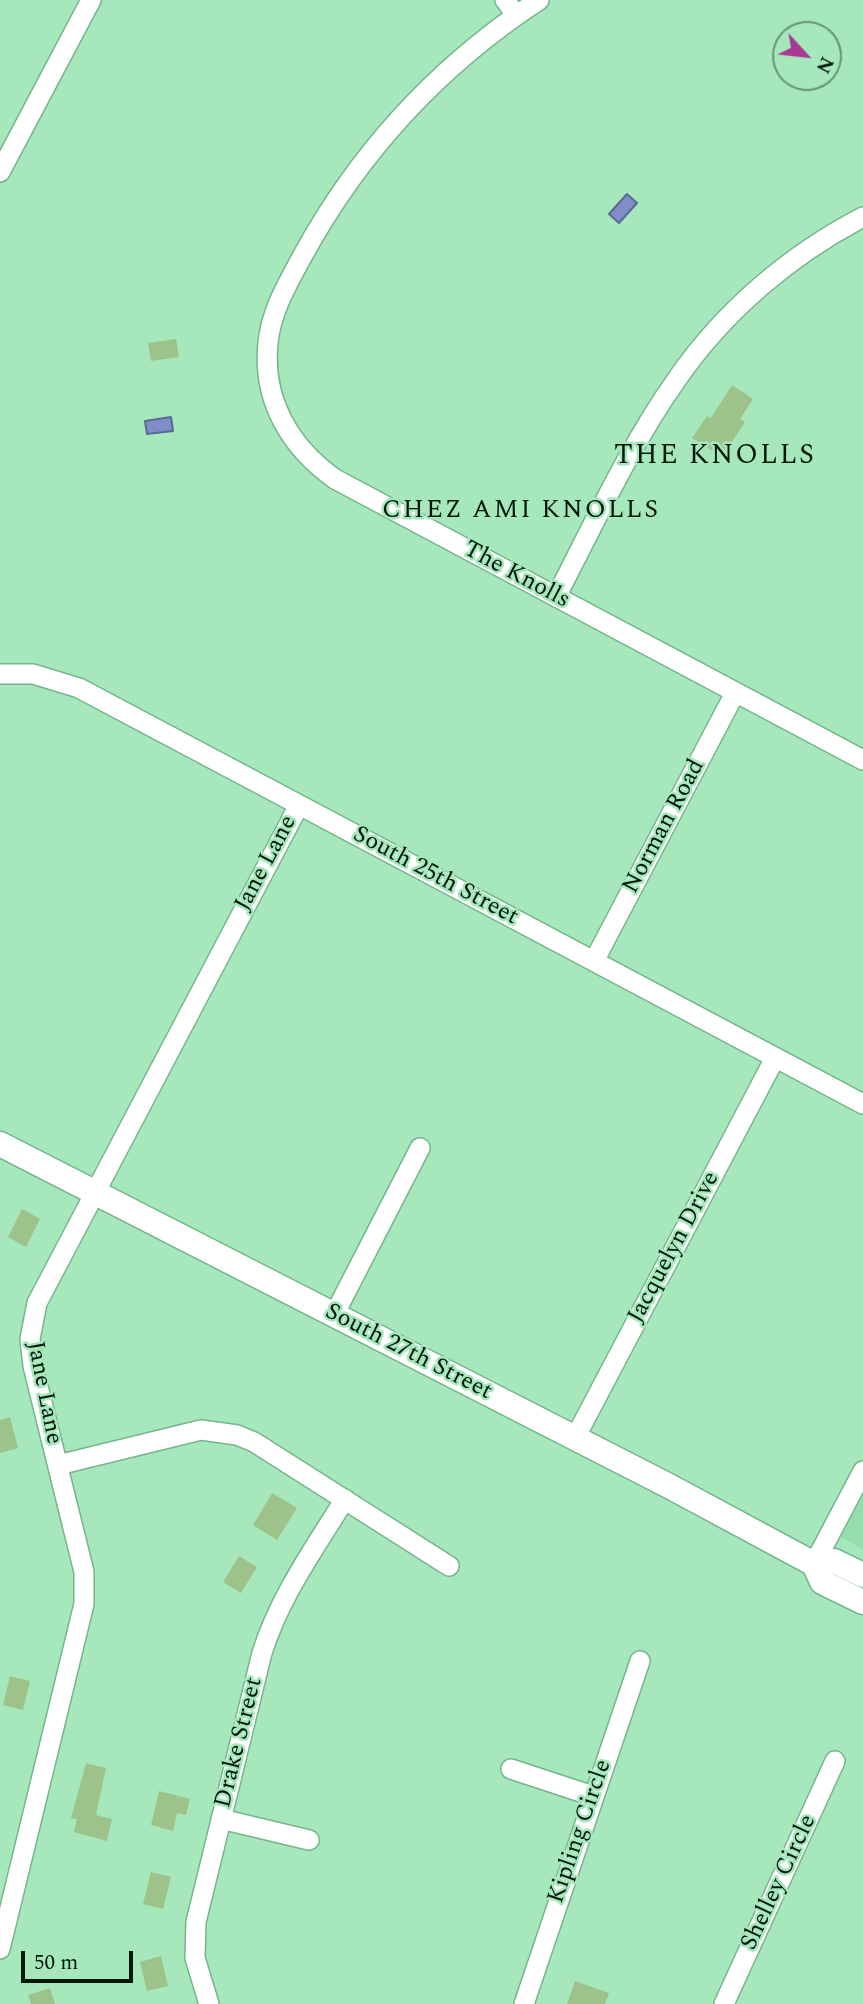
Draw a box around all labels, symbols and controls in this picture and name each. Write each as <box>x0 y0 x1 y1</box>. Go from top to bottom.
north arrow <box>772 21 842 91</box>
text: N <box>808 51 841 78</box>
district label: THE KNOLLS <box>615 441 815 475</box>
district label: CHEZ AMI KNOLLS <box>384 496 658 528</box>
street label: The Knolls <box>458 536 574 616</box>
street label: Norman Road <box>618 755 712 899</box>
street label: Jane Lane <box>230 811 304 917</box>
street label: South 25th Street <box>347 821 523 933</box>
street label: Jacquelyn Drive <box>623 1167 727 1329</box>
street label: South 27th Street <box>320 1299 496 1407</box>
street label: Jane Lane <box>19 1339 67 1447</box>
street label: Drake Street <box>210 1675 270 1811</box>
street label: Kipling Circle <box>543 1756 619 1908</box>
street label: Shelley Circle <box>736 1811 824 1955</box>
scale bar <box>24 1938 136 1982</box>
text: 50 m <box>34 1947 78 1979</box>

